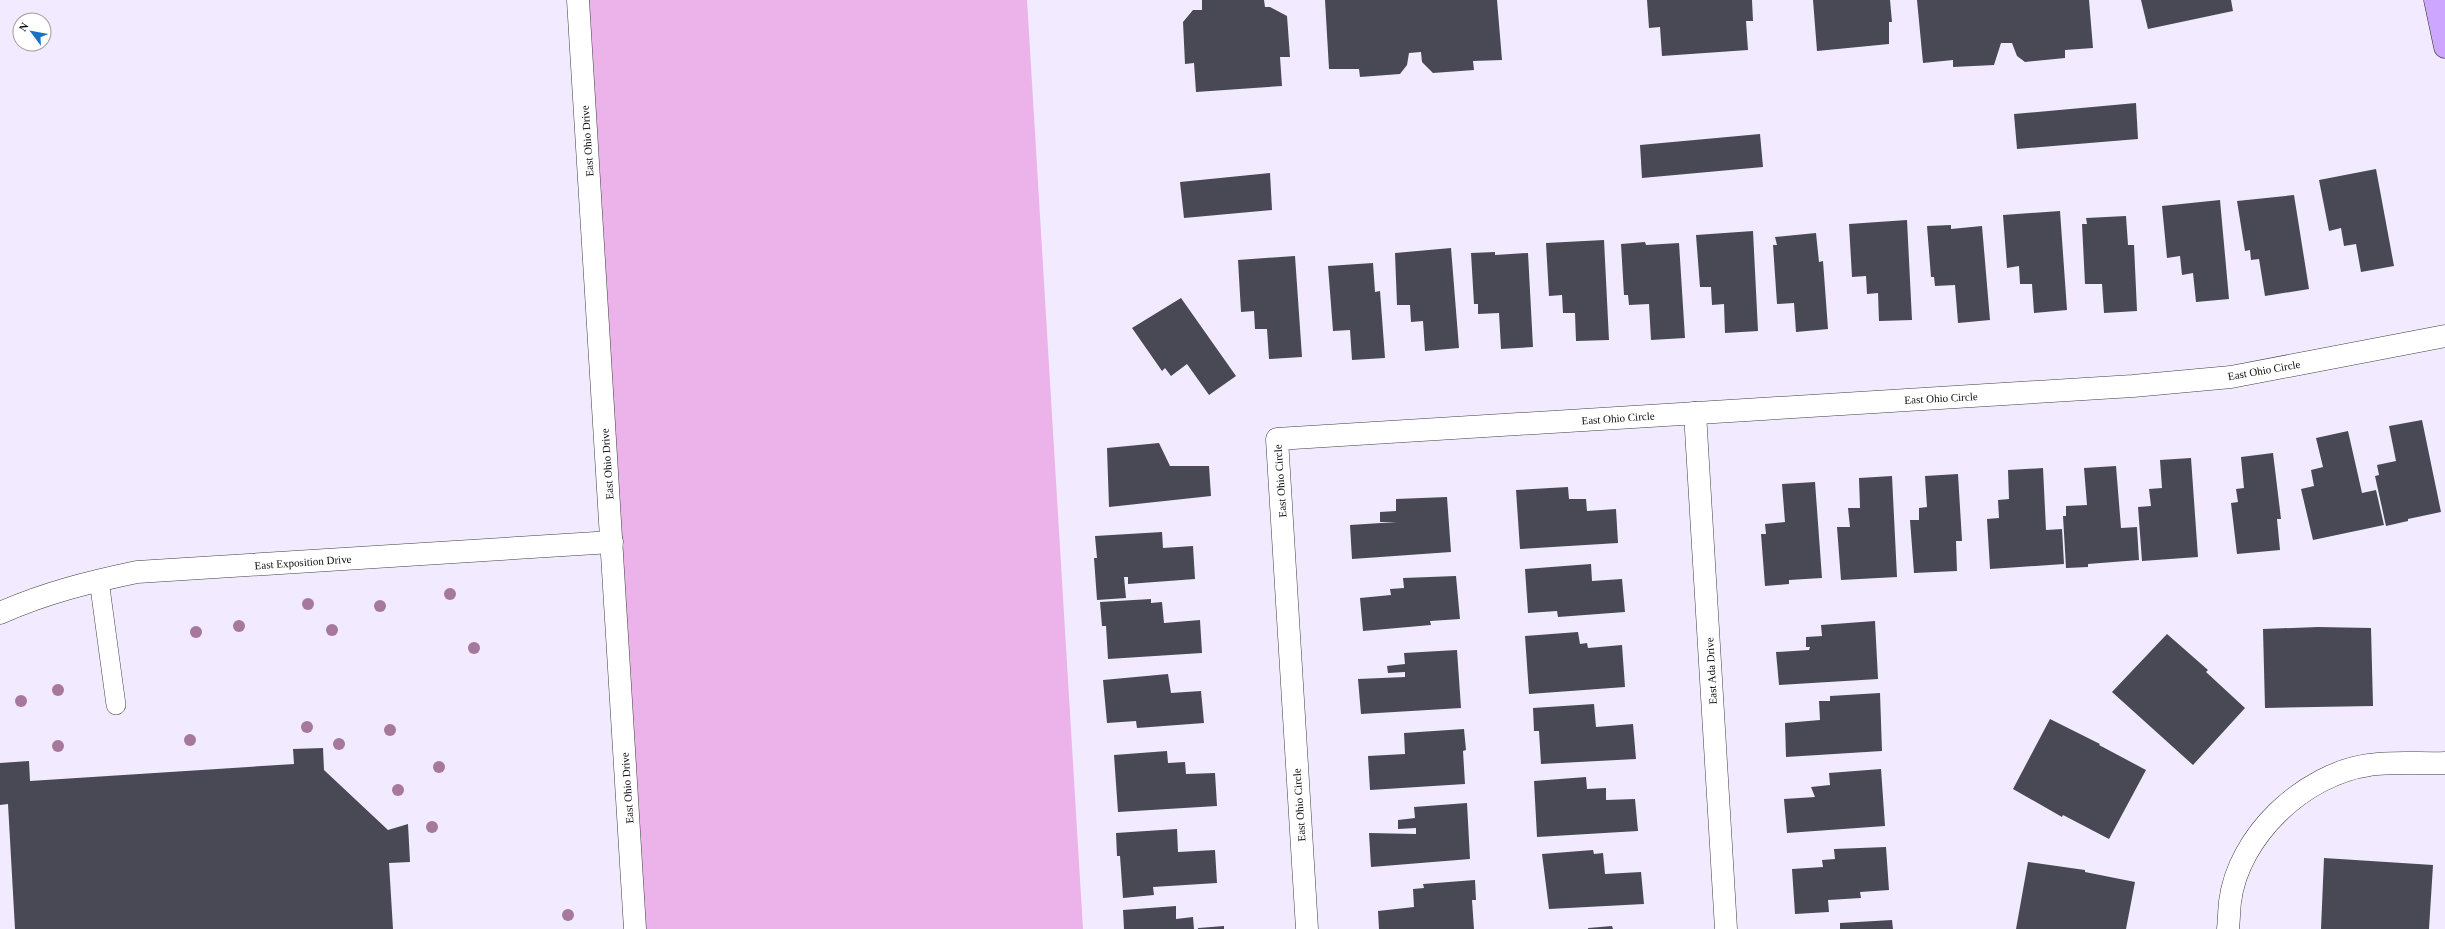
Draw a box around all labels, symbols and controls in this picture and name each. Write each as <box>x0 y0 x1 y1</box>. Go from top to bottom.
north arrow <box>12 12 52 52</box>
text: N <box>16 20 31 33</box>
street label: East Ohio Drive <box>579 105 595 177</box>
street label: East Ohio Circle <box>2227 358 2301 382</box>
street label: East Ohio Circle <box>1904 390 1978 406</box>
street label: East Ohio Circle <box>1581 409 1655 427</box>
street label: East Ohio Drive <box>599 428 615 500</box>
street label: East Ohio Circle <box>1271 444 1289 518</box>
street label: East Exposition Drive <box>254 553 352 571</box>
street label: East Ada Drive <box>1703 637 1719 705</box>
street label: East Ohio Drive <box>619 752 635 824</box>
street label: East Ohio Circle <box>1290 768 1308 842</box>

